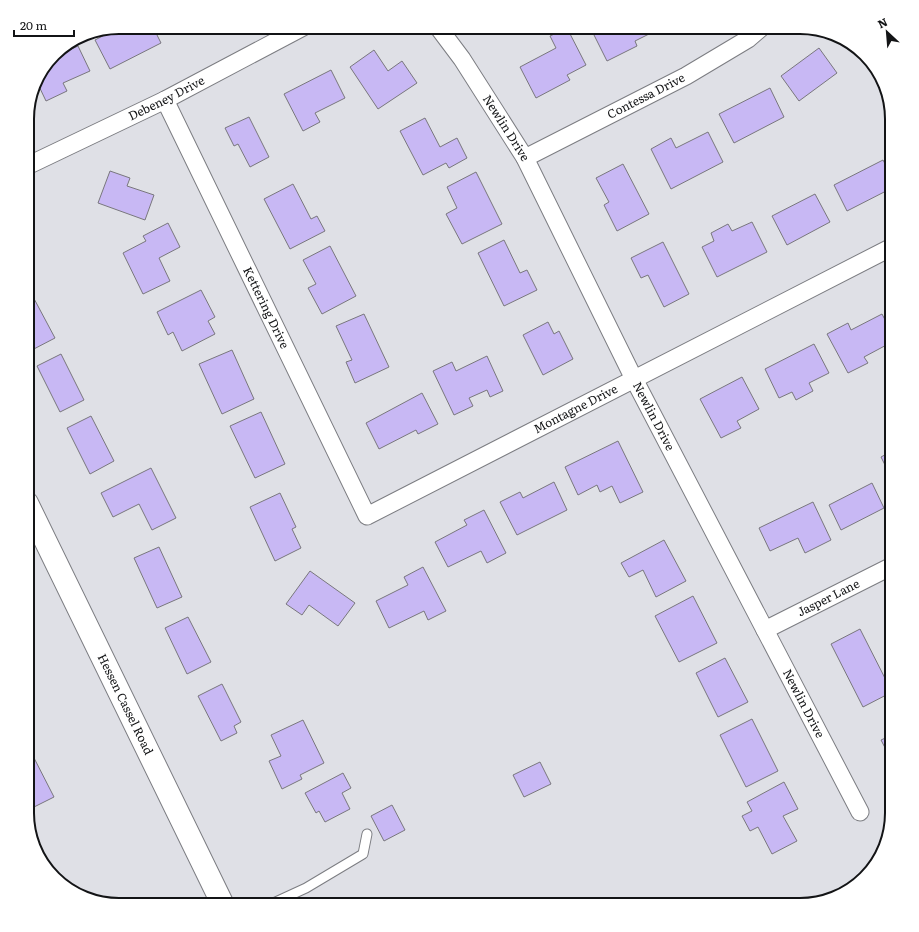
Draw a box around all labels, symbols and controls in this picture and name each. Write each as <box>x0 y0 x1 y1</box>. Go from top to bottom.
scale bar <box>14 12 74 38</box>
north arrow <box>867 12 907 52</box>
text: N <box>875 13 890 31</box>
text: 20 m <box>20 16 47 34</box>
street label: Contessa Drive <box>604 68 688 123</box>
street label: Debeney Drive <box>125 71 207 124</box>
street label: Newlin Drive <box>479 91 535 164</box>
street label: Kettering Drive <box>239 263 294 351</box>
street label: Newlin Drive <box>629 378 680 454</box>
street label: Montagne Drive <box>530 379 620 437</box>
street label: Jasper Lane <box>794 574 862 620</box>
street label: Hessen Cassel Road <box>94 650 159 758</box>
street label: Newlin Drive <box>779 666 830 741</box>

